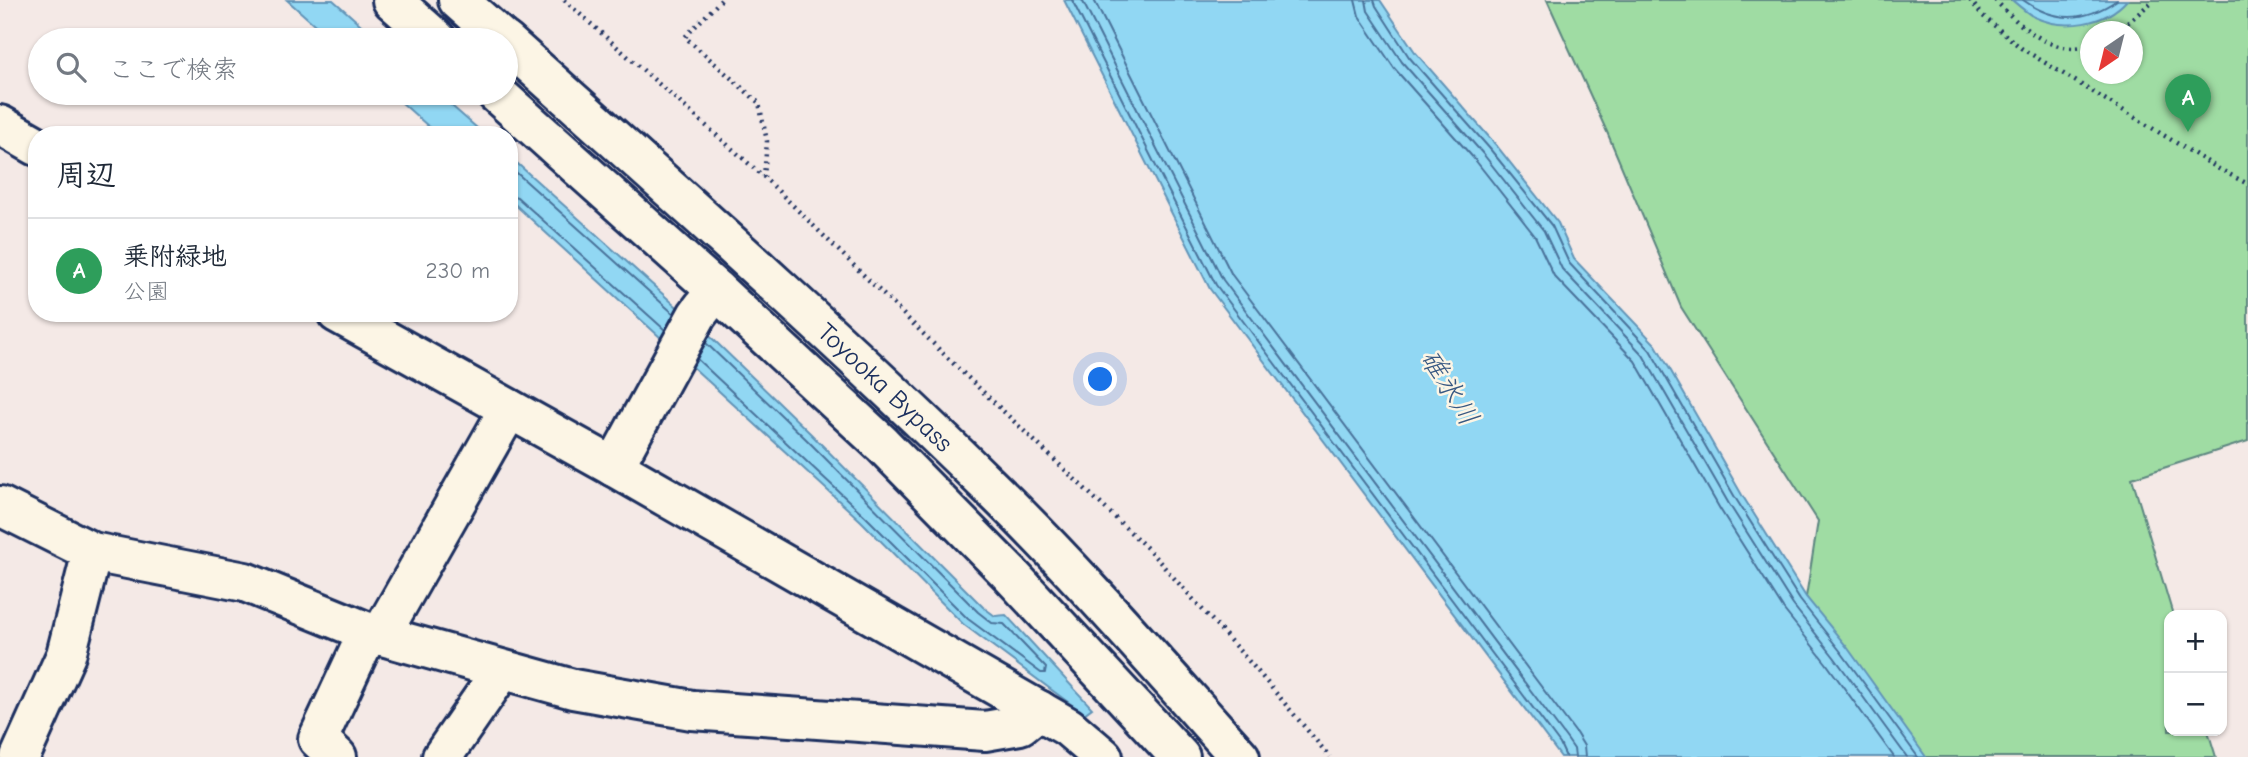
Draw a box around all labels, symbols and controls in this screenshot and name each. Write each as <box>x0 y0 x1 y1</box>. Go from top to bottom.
north arrow <box>2080 21 2143 84</box>
search box <box>28 28 518 105</box>
icon: search <box>52 48 90 86</box>
text: ここで検索 <box>108 55 238 85</box>
pin: A <box>2165 74 2211 132</box>
text: 周辺 <box>56 158 116 193</box>
text: 乗附緑地 <box>123 242 227 272</box>
text: A <box>73 257 85 284</box>
text: 230 m <box>426 257 490 284</box>
text: 公園 <box>123 278 169 305</box>
street label: Toyooka Bypass <box>811 317 959 459</box>
water label: 碓氷川 <box>1413 343 1485 432</box>
your location <box>1083 362 1117 396</box>
map controls <box>2164 610 2227 736</box>
button: + <box>2164 610 2227 673</box>
button: − <box>2164 673 2227 736</box>

